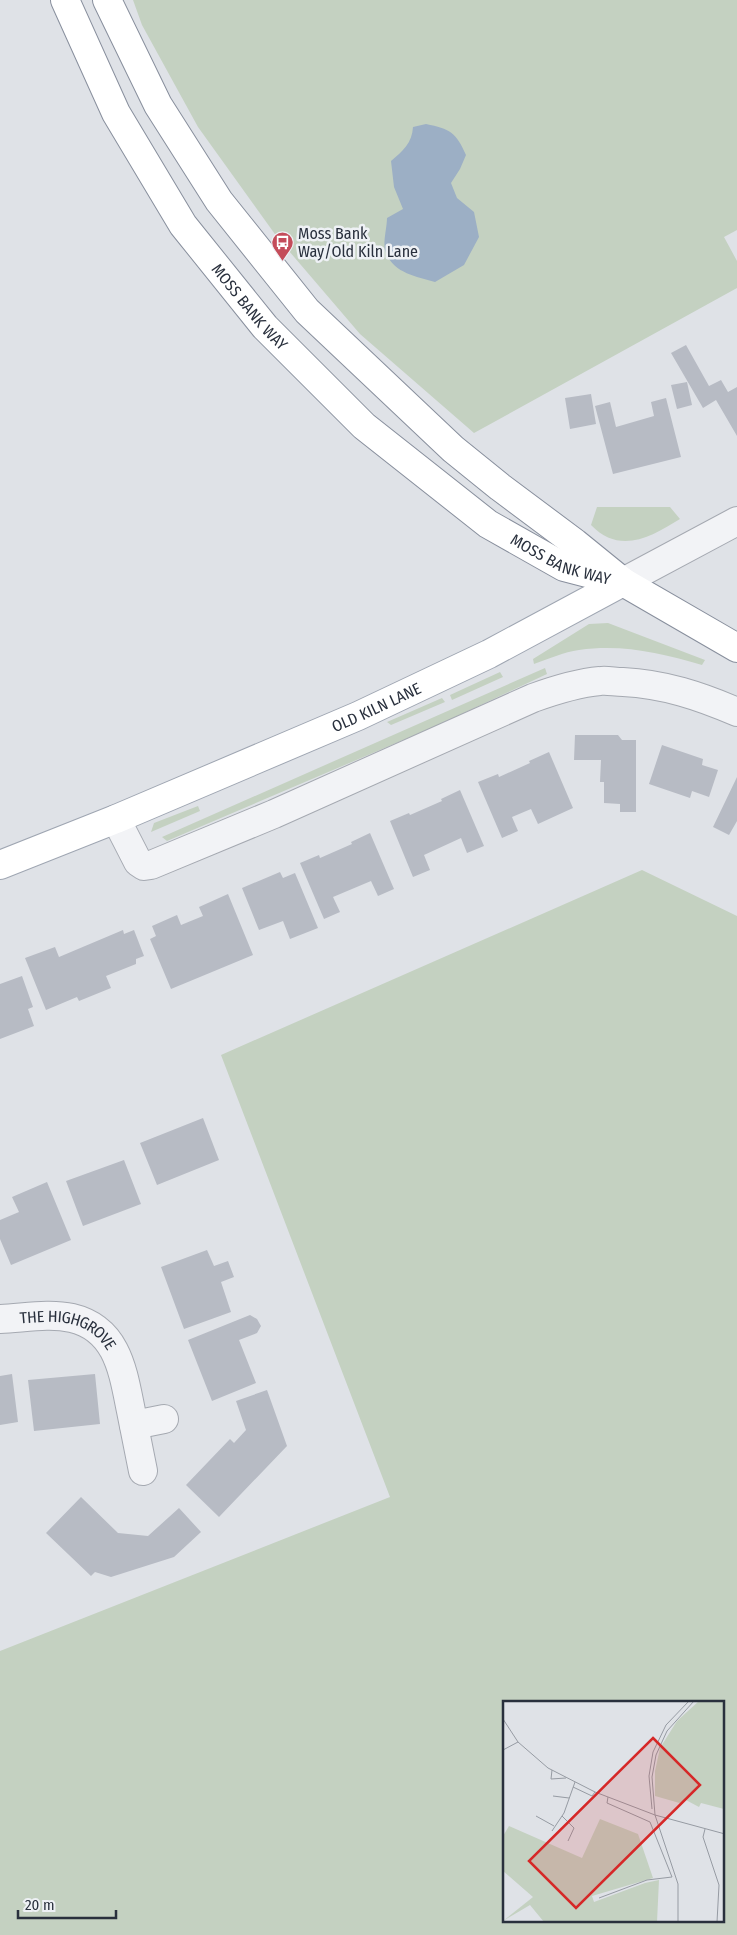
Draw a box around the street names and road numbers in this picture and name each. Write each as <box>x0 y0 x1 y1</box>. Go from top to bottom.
street label: MOSS BANK WAY <box>208 260 291 354</box>
street label: MOSS BANK WAY <box>507 530 613 589</box>
street label: OLD KILN LANE <box>329 679 424 736</box>
street label: THE HIGHGROVE <box>19 1307 120 1353</box>

